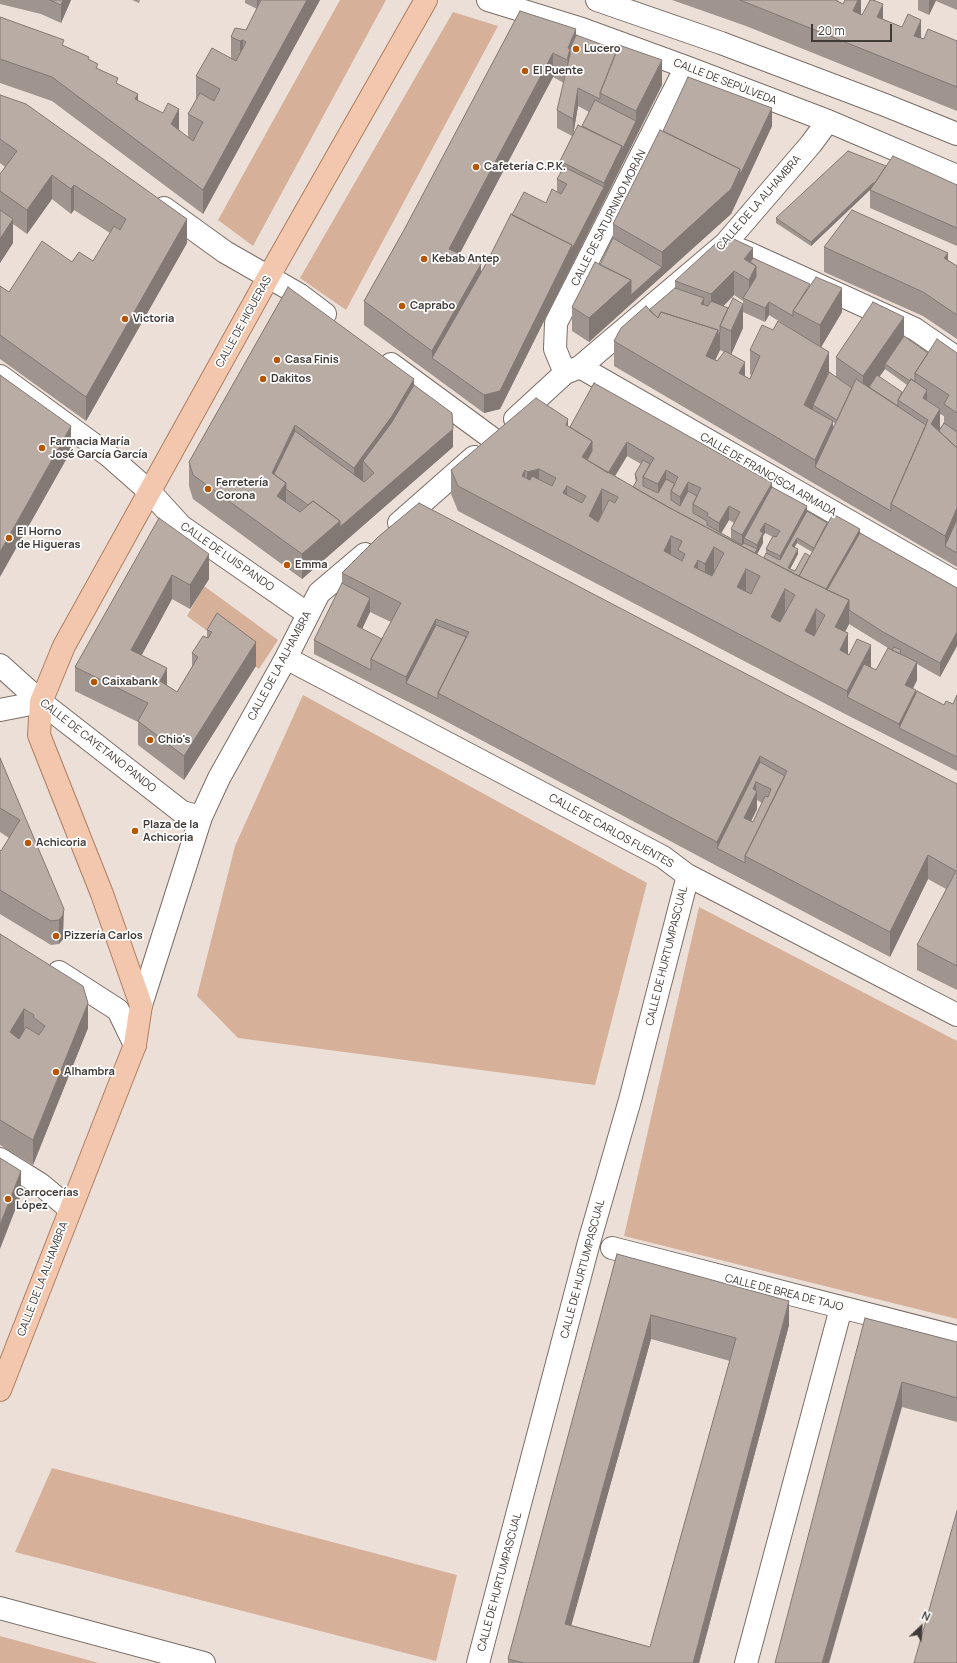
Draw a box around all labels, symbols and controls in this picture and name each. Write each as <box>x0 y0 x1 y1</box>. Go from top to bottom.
scale bar <box>813 16 894 42</box>
text: 20 m <box>818 22 845 39</box>
place label: Lucero <box>584 42 621 56</box>
marker: Lucero <box>571 44 581 54</box>
street label: CALLE DE SEPÚLVEDA <box>672 56 778 108</box>
place label: El Puente <box>533 64 583 78</box>
marker: El Puente <box>520 66 530 76</box>
street label: CALLE DE SATURNINO MORÁN <box>569 148 649 288</box>
street label: CALLE DE LA ALHAMBRA <box>714 153 804 253</box>
place label: Cafetería C.P.K. <box>484 160 566 174</box>
marker: Cafetería C.P.K. <box>471 162 481 172</box>
place label: Kebab Antep <box>432 252 499 266</box>
marker: Kebab Antep <box>419 254 429 264</box>
street label: CALLE DE HIGUERAS <box>213 274 275 370</box>
place label: Caprabo <box>410 299 455 313</box>
marker: Caprabo <box>397 301 407 311</box>
place label: Victoria <box>133 312 174 326</box>
marker: Victoria <box>120 314 130 324</box>
place label: Casa Finis <box>285 353 339 367</box>
marker: Casa Finis <box>272 355 282 365</box>
place label: Dakitos <box>271 372 311 386</box>
marker: Dakitos <box>258 374 268 384</box>
street label: CALLE DE FRANCISCA ARMADA <box>697 430 839 520</box>
place label: Farmacia María José García García <box>50 435 148 461</box>
marker: Farmacia María José García García <box>37 443 47 453</box>
place label: Ferretería Corona <box>216 476 268 502</box>
marker: Ferretería Corona <box>203 484 213 494</box>
street label: CALLE DE LUIS PANDO <box>178 520 276 594</box>
place label: El Horno de Higueras <box>17 525 80 551</box>
marker: El Horno de Higueras <box>4 533 14 543</box>
place label: Emma <box>295 558 328 572</box>
marker: Emma <box>282 560 292 570</box>
street label: CALLE DE LA ALHAMBRA <box>246 609 314 723</box>
place label: Caixabank <box>102 675 158 689</box>
marker: Caixabank <box>89 677 99 687</box>
street label: CALLE DE CAYETANO PANDO <box>37 697 159 795</box>
place label: Chio's <box>158 733 190 747</box>
marker: Chio's <box>145 735 155 745</box>
street label: CALLE DE CARLOS FUENTES <box>546 791 676 871</box>
place label: Plaza de la Achicoria <box>143 818 199 844</box>
marker: Plaza de la Achicoria <box>130 826 140 836</box>
place label: Achicoria <box>36 836 86 850</box>
marker: Achicoria <box>23 838 33 848</box>
street label: CALLE DE HURTUMPASCUAL <box>643 885 691 1027</box>
place label: Pizzería Carlos <box>64 929 143 943</box>
marker: Pizzería Carlos <box>51 931 61 941</box>
place label: Alhambra <box>64 1065 115 1079</box>
marker: Alhambra <box>51 1067 61 1077</box>
place label: Carrocerías López <box>16 1186 78 1212</box>
marker: Carrocerías López <box>3 1194 13 1204</box>
street label: CALLE DE HURTUMPASCUAL <box>558 1198 608 1340</box>
street label: CALLE DE LA ALHAMBRA <box>15 1220 71 1338</box>
street label: CALLE DE BREA DE TAJO <box>723 1272 845 1314</box>
street label: CALLE DE HURTUMPASCUAL <box>475 1511 525 1653</box>
north arrow <box>901 1607 941 1647</box>
text: N <box>920 1607 933 1624</box>

